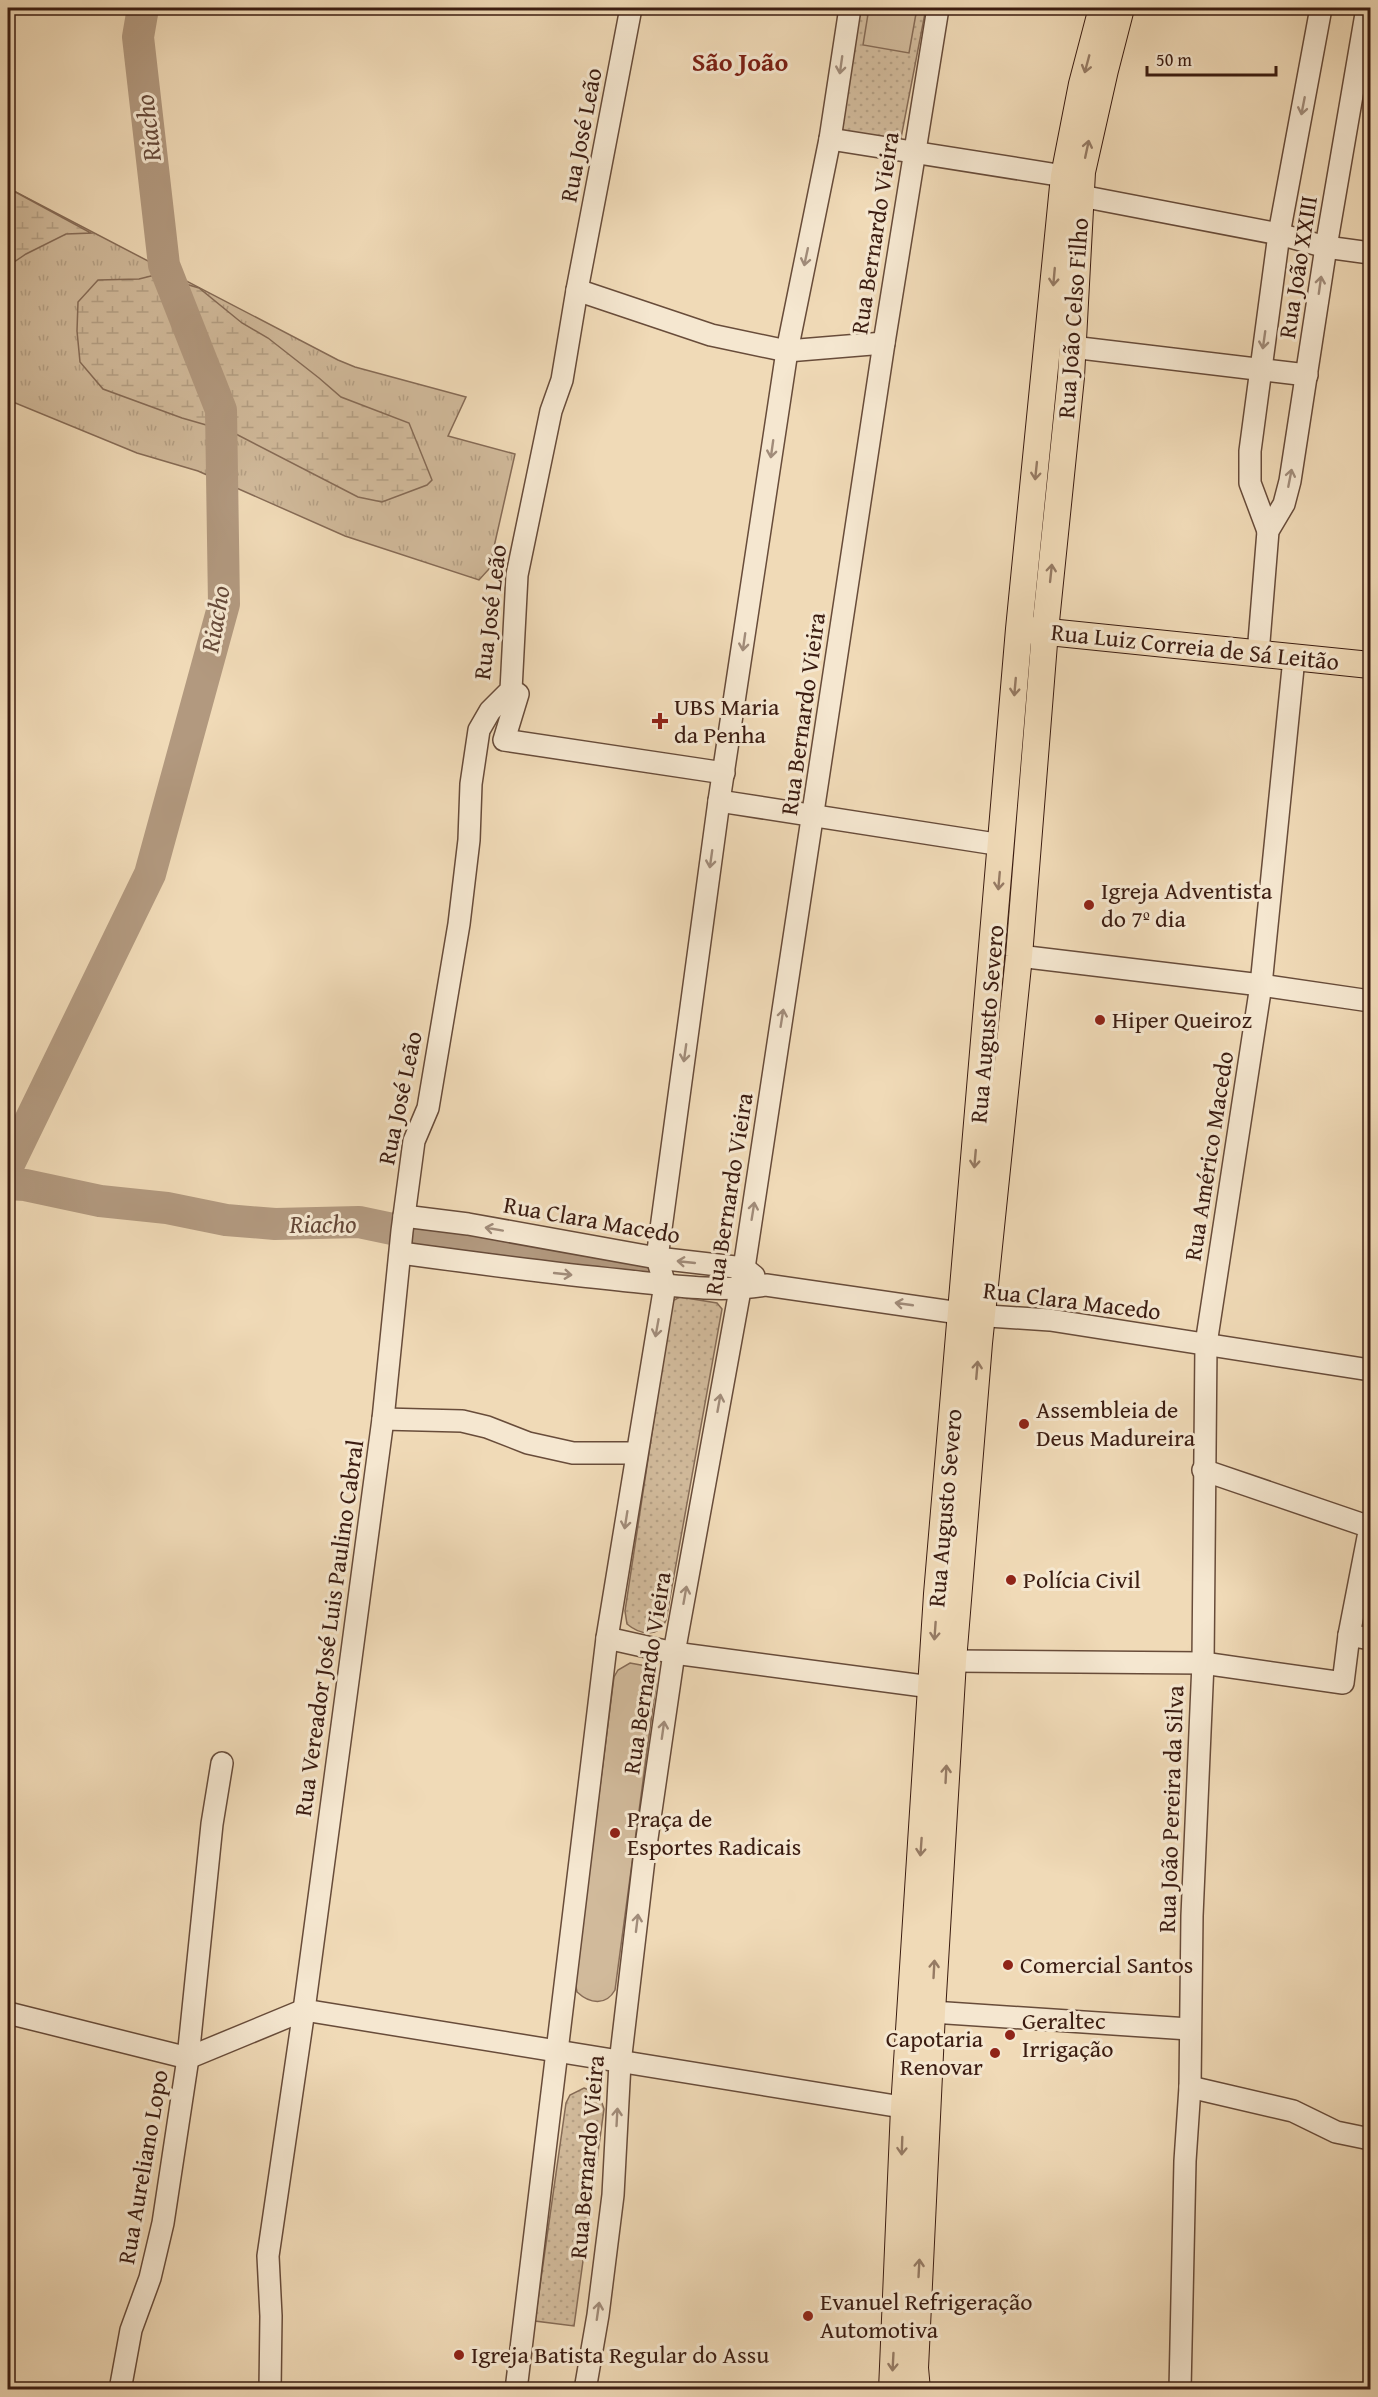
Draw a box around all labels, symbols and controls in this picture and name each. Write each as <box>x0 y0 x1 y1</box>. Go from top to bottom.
scale bar <box>1147 39 1276 77</box>
district label: São João <box>692 42 788 81</box>
text: 50 m <box>1156 46 1192 73</box>
one-way arrow <box>1081 54 1093 73</box>
one-way arrow <box>836 55 847 75</box>
street label: Rua José Leão <box>550 65 611 205</box>
water label: Riacho <box>124 92 171 165</box>
one-way arrow <box>1297 96 1308 116</box>
street label: Rua Bernardo Vieira <box>841 129 908 337</box>
one-way arrow <box>1082 140 1094 159</box>
street label: Rua João XXIII <box>1269 193 1326 341</box>
street label: Rua João Celso Filho <box>1048 216 1097 420</box>
one-way arrow <box>800 247 811 266</box>
one-way arrow <box>1048 267 1059 287</box>
one-way arrow <box>1315 276 1326 295</box>
one-way arrow <box>1259 330 1270 349</box>
one-way arrow <box>767 439 778 458</box>
one-way arrow <box>1030 461 1041 481</box>
one-way arrow <box>1285 468 1296 488</box>
street label: Rua José Leão <box>464 542 515 681</box>
one-way arrow <box>1046 564 1057 584</box>
water label: Riacho <box>189 583 240 656</box>
street label: Rua Bernardo Vieira <box>771 610 834 818</box>
street label: Rua Luiz Correia de Sá Leitão <box>1049 614 1341 679</box>
one-way arrow <box>738 632 749 651</box>
one-way arrow <box>1009 676 1020 696</box>
place label: UBS Maria da Penha <box>674 689 780 752</box>
marker: UBS Maria da Penha <box>651 712 669 730</box>
one-way arrow <box>706 849 717 869</box>
one-way arrow <box>993 871 1004 891</box>
place label: Igreja Adventista do 7º dia <box>1101 873 1273 936</box>
marker: Igreja Adventista do 7º dia <box>1082 898 1096 912</box>
street label: Rua Augusto Severo <box>960 923 1013 1125</box>
place label: Hiper Queiroz <box>1112 1002 1252 1037</box>
one-way arrow <box>777 1009 788 1029</box>
marker: Hiper Queiroz <box>1093 1013 1107 1027</box>
street label: Rua José Leão <box>368 1028 431 1168</box>
one-way arrow <box>679 1042 690 1062</box>
street label: Rua Américo Macedo <box>1175 1049 1242 1263</box>
street label: Rua Bernardo Vieira <box>695 1090 762 1298</box>
one-way arrow <box>969 1149 980 1169</box>
street label: Rua Clara Macedo <box>501 1187 683 1252</box>
one-way arrow <box>747 1202 758 1222</box>
water label: Riacho <box>289 1204 356 1243</box>
one-way arrow <box>484 1223 504 1234</box>
one-way arrow <box>676 1256 696 1267</box>
one-way arrow <box>553 1269 573 1280</box>
street label: Rua Clara Macedo <box>981 1272 1163 1329</box>
one-way arrow <box>895 1299 914 1310</box>
one-way arrow <box>652 1318 663 1337</box>
one-way arrow <box>972 1361 983 1381</box>
place label: Assembleia de Deus Madureira <box>1036 1392 1196 1455</box>
one-way arrow <box>714 1394 725 1413</box>
street label: Rua Augusto Severo <box>918 1407 971 1609</box>
marker: Assembleia de Deus Madureira <box>1017 1417 1031 1431</box>
street label: Rua Vereador José Luis Paulino Cabral <box>285 1437 372 1818</box>
one-way arrow <box>620 1510 631 1530</box>
place label: Polícia Civil <box>1023 1562 1141 1597</box>
street label: Rua Bernardo Vieira <box>613 1569 680 1777</box>
marker: Polícia Civil <box>1004 1573 1018 1587</box>
one-way arrow <box>679 1586 690 1605</box>
one-way arrow <box>929 1621 940 1641</box>
street label: Rua João Pereira da Silva <box>1149 1684 1192 1933</box>
one-way arrow <box>658 1721 669 1740</box>
one-way arrow <box>941 1764 952 1784</box>
place label: Praça de Esportes Radicais <box>627 1801 801 1864</box>
marker: Praça de Esportes Radicais <box>608 1826 622 1840</box>
one-way arrow <box>915 1836 926 1856</box>
one-way arrow <box>632 1914 643 1934</box>
place label: Comercial Santos <box>1020 1947 1193 1982</box>
marker: Comercial Santos <box>1001 1958 1015 1972</box>
one-way arrow <box>929 1959 940 1979</box>
place label: Geraltec Irrigação <box>1022 2003 1113 2066</box>
place label: Capotaria Renovar <box>886 2021 984 2084</box>
marker: Geraltec Irrigação <box>1003 2028 1017 2042</box>
marker: Capotaria Renovar <box>988 2046 1002 2060</box>
street label: Rua Bernardo Vieira <box>560 2053 613 2260</box>
street label: Rua Aureliano Lopo <box>108 2067 177 2267</box>
one-way arrow <box>612 2108 623 2128</box>
one-way arrow <box>897 2136 908 2156</box>
one-way arrow <box>914 2259 925 2279</box>
place label: Evanuel Refrigeração Automotiva <box>820 2284 1033 2347</box>
one-way arrow <box>593 2302 604 2322</box>
marker: Evanuel Refrigeração Automotiva <box>801 2309 815 2323</box>
place label: Igreja Batista Regular do Assu <box>471 2337 769 2372</box>
marker: Igreja Batista Regular do Assu <box>452 2348 466 2362</box>
one-way arrow <box>888 2351 899 2371</box>

